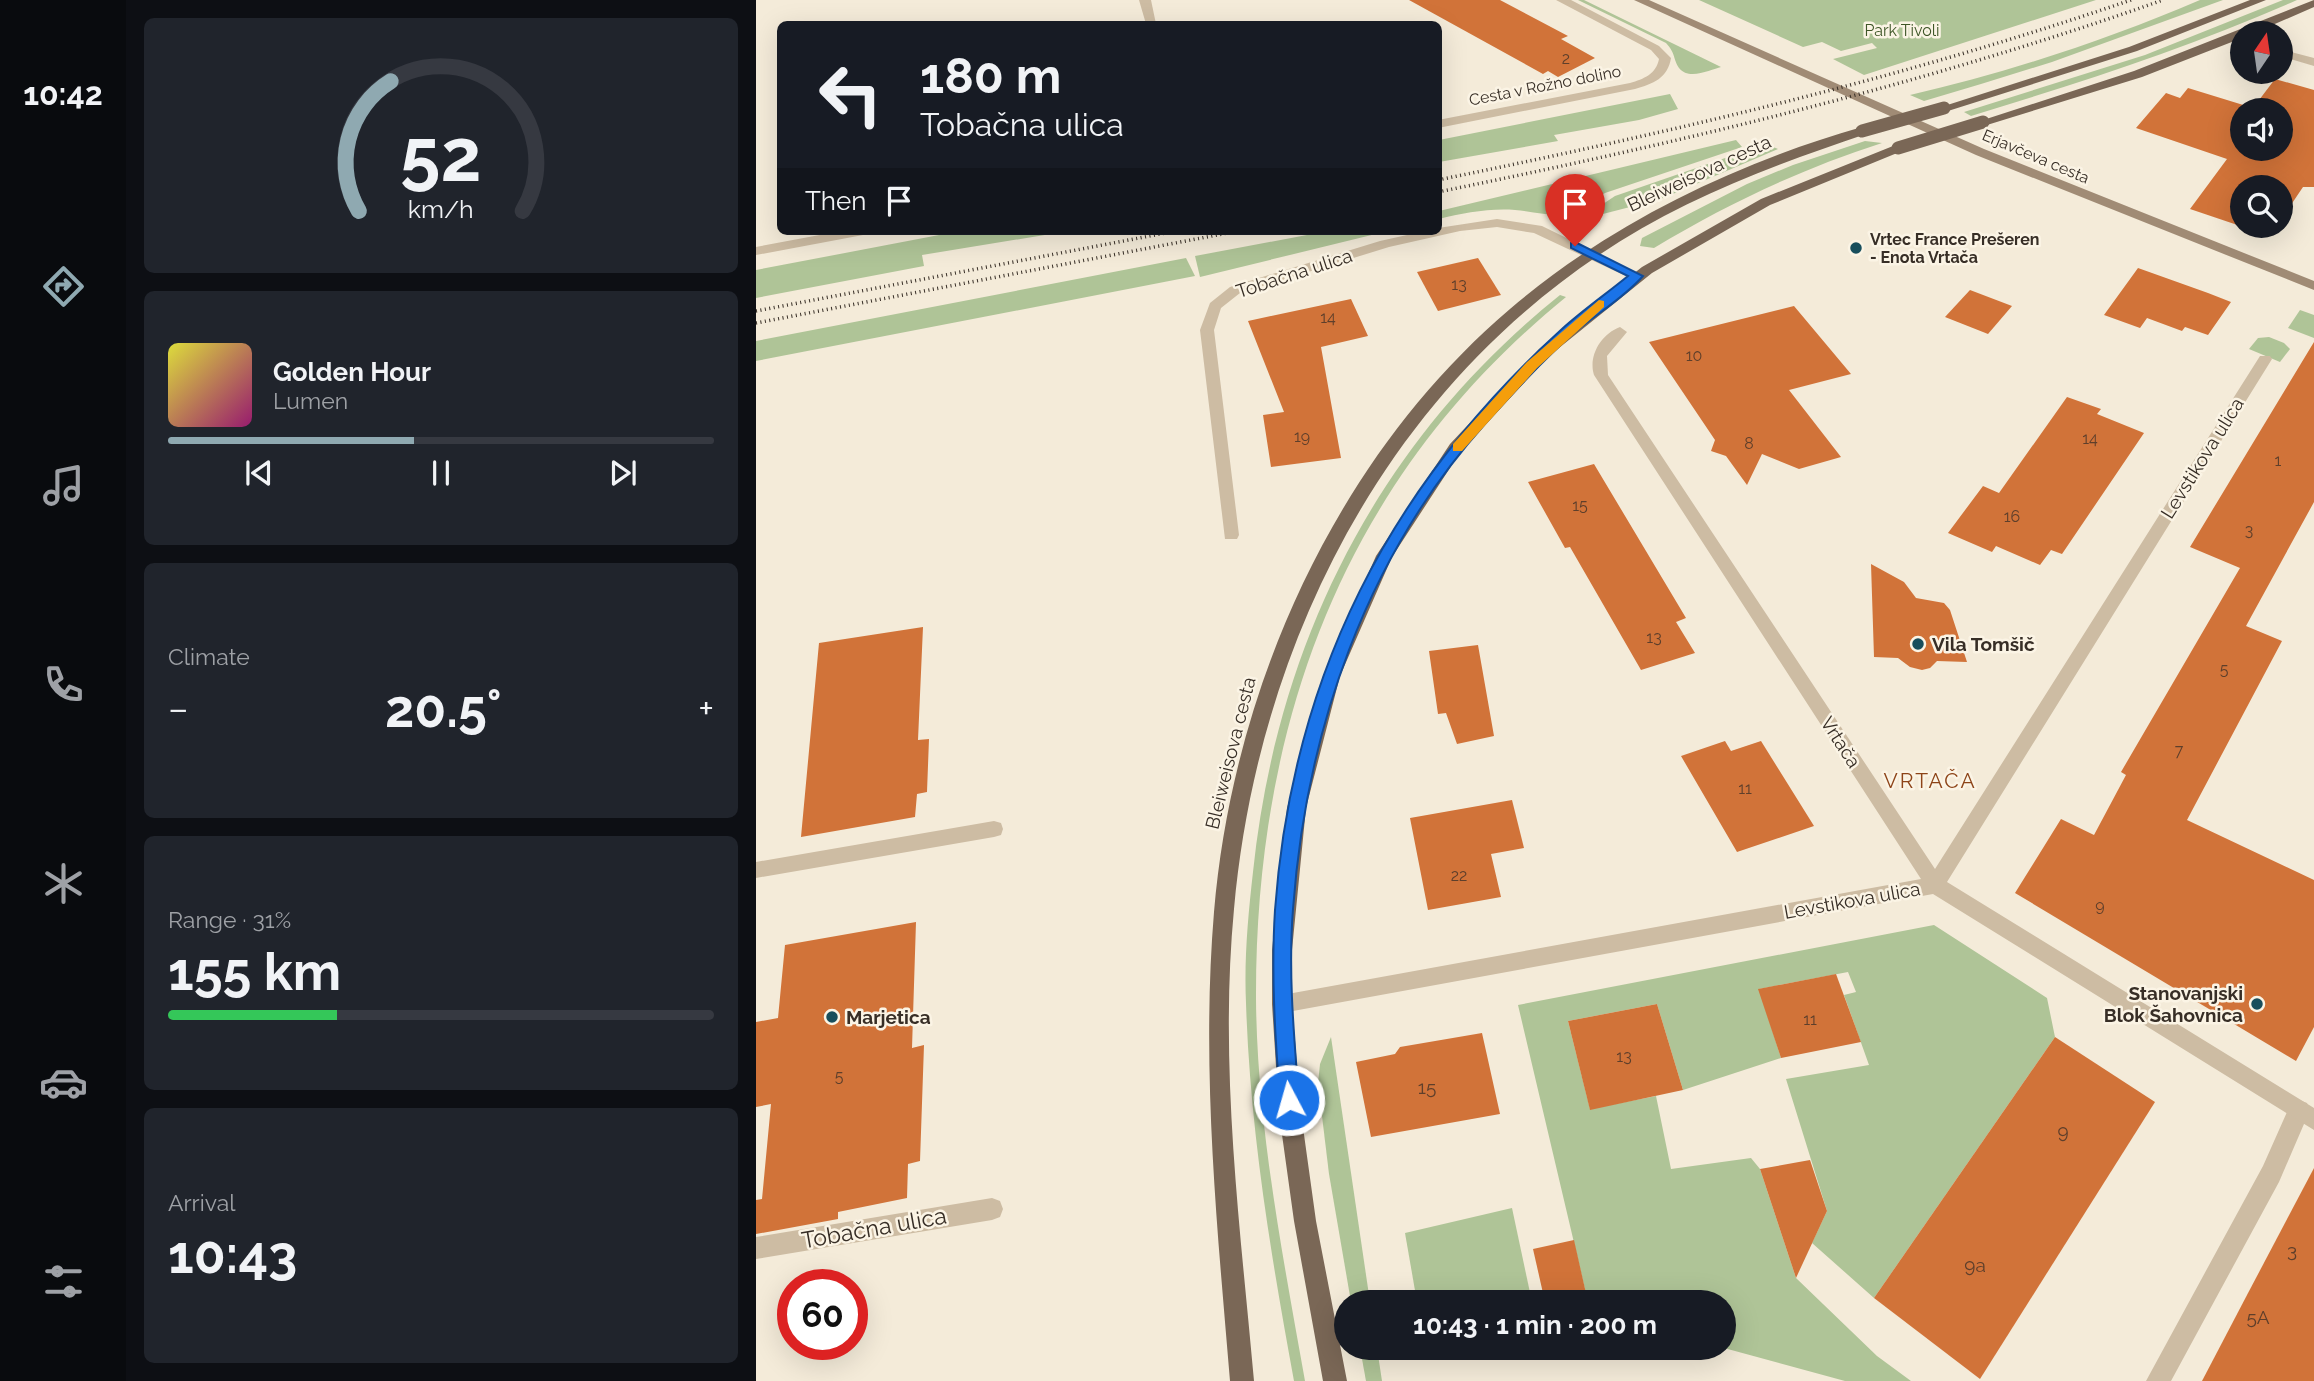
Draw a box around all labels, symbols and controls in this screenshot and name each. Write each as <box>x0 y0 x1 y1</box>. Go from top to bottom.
park label: Park Tivoli <box>1864 21 1940 40</box>
north arrow <box>2230 21 2292 84</box>
map controls <box>2230 21 2293 238</box>
text: 180 m <box>920 47 1061 104</box>
icon: left <box>805 49 896 140</box>
house number: 2 <box>1562 49 1570 68</box>
street label: Cesta v Rožno dolino <box>1467 61 1623 110</box>
text: 10:42 <box>23 75 103 112</box>
button: sound <box>2230 98 2293 161</box>
text: Tobačna ulica <box>920 106 1124 143</box>
text: 52 <box>400 114 482 199</box>
street label: Erjavčeva cesta <box>1979 125 2092 188</box>
street label: Bleiweisova cesta <box>1624 130 1774 216</box>
pin <box>1545 174 1605 246</box>
button: search <box>2230 175 2293 238</box>
icon: arrive <box>880 182 918 220</box>
icon: arrive <box>1556 185 1594 223</box>
text: Then <box>805 186 866 216</box>
text: km/h <box>408 194 474 224</box>
place label: Vrtec France Prešeren - Enota Vrtača <box>1870 230 2039 267</box>
marker: Vrtec France Prešeren - Enota Vrtača <box>1848 240 1864 256</box>
street label: Tobačna ulica <box>1233 244 1355 302</box>
icon: directions <box>39 262 88 311</box>
house number: 13 <box>1451 275 1467 294</box>
house number: 14 <box>1320 308 1336 327</box>
house number: 10 <box>1686 346 1702 365</box>
text: Golden Hour <box>273 357 431 387</box>
text: Lumen <box>273 387 348 414</box>
street label: Levstikova ulica <box>2156 394 2248 522</box>
house number: 19 <box>1294 427 1310 446</box>
house number: 14 <box>2082 429 2098 448</box>
house number: 8 <box>1744 434 1754 453</box>
house number: 1 <box>2275 451 2282 470</box>
icon: previous <box>240 454 278 492</box>
icon: pause <box>422 454 460 492</box>
icon: next <box>604 454 642 492</box>
icon: music <box>39 461 88 510</box>
house number: 15 <box>1572 496 1588 515</box>
house number: 16 <box>2004 507 2020 526</box>
house number: 3 <box>2245 521 2253 540</box>
house number: 13 <box>1646 628 1662 647</box>
place label: Vila Tomšič <box>1932 633 2035 655</box>
marker: Vila Tomšič <box>1910 636 1926 652</box>
text: Climate <box>168 643 250 670</box>
icon: phone <box>39 660 88 709</box>
house number: 5 <box>2220 660 2229 679</box>
street label: Bleiweisova cesta <box>1200 675 1260 831</box>
text: 20.5° <box>385 678 502 739</box>
text: − <box>168 686 188 731</box>
text: + <box>698 686 714 731</box>
street label: Vrtača <box>1816 712 1866 772</box>
house number: 7 <box>2175 741 2184 760</box>
district label: VRTAČA <box>1883 768 1977 793</box>
house number: 11 <box>1738 779 1752 798</box>
icon: climate <box>39 859 88 908</box>
house number: 22 <box>1451 866 1467 885</box>
street label: Levstikova ulica <box>1782 877 1922 923</box>
house number: 9 <box>2095 896 2105 915</box>
text: Range · 31% <box>168 906 291 933</box>
text: 155 km <box>168 941 341 1002</box>
place label: Stanovanjski Blok Šahovnica <box>2104 982 2243 1026</box>
marker: Stanovanjski Blok Šahovnica <box>2249 996 2265 1012</box>
place label: Marjetica <box>846 1006 931 1028</box>
marker: Marjetica <box>824 1009 840 1025</box>
house number: 11 <box>1803 1010 1817 1029</box>
house number: 13 <box>1616 1047 1632 1066</box>
icon: car <box>39 1058 88 1107</box>
position arrow <box>1252 1063 1326 1137</box>
house number: 5 <box>835 1067 844 1086</box>
house number: 15 <box>1418 1076 1436 1098</box>
house number: 9 <box>2057 1120 2069 1142</box>
text: Arrival <box>168 1189 235 1216</box>
street label: Tobačna ulica <box>799 1202 948 1254</box>
text: 10:43 <box>168 1224 297 1285</box>
house number: 3 <box>2287 1239 2297 1261</box>
house number: 9a <box>1964 1254 1986 1276</box>
icon: filters <box>39 1257 88 1306</box>
speed limit sign: 60 <box>777 1269 868 1360</box>
house number: 5A <box>2246 1306 2270 1328</box>
text: 10:43 · 1 min · 200 m <box>1413 1310 1657 1340</box>

